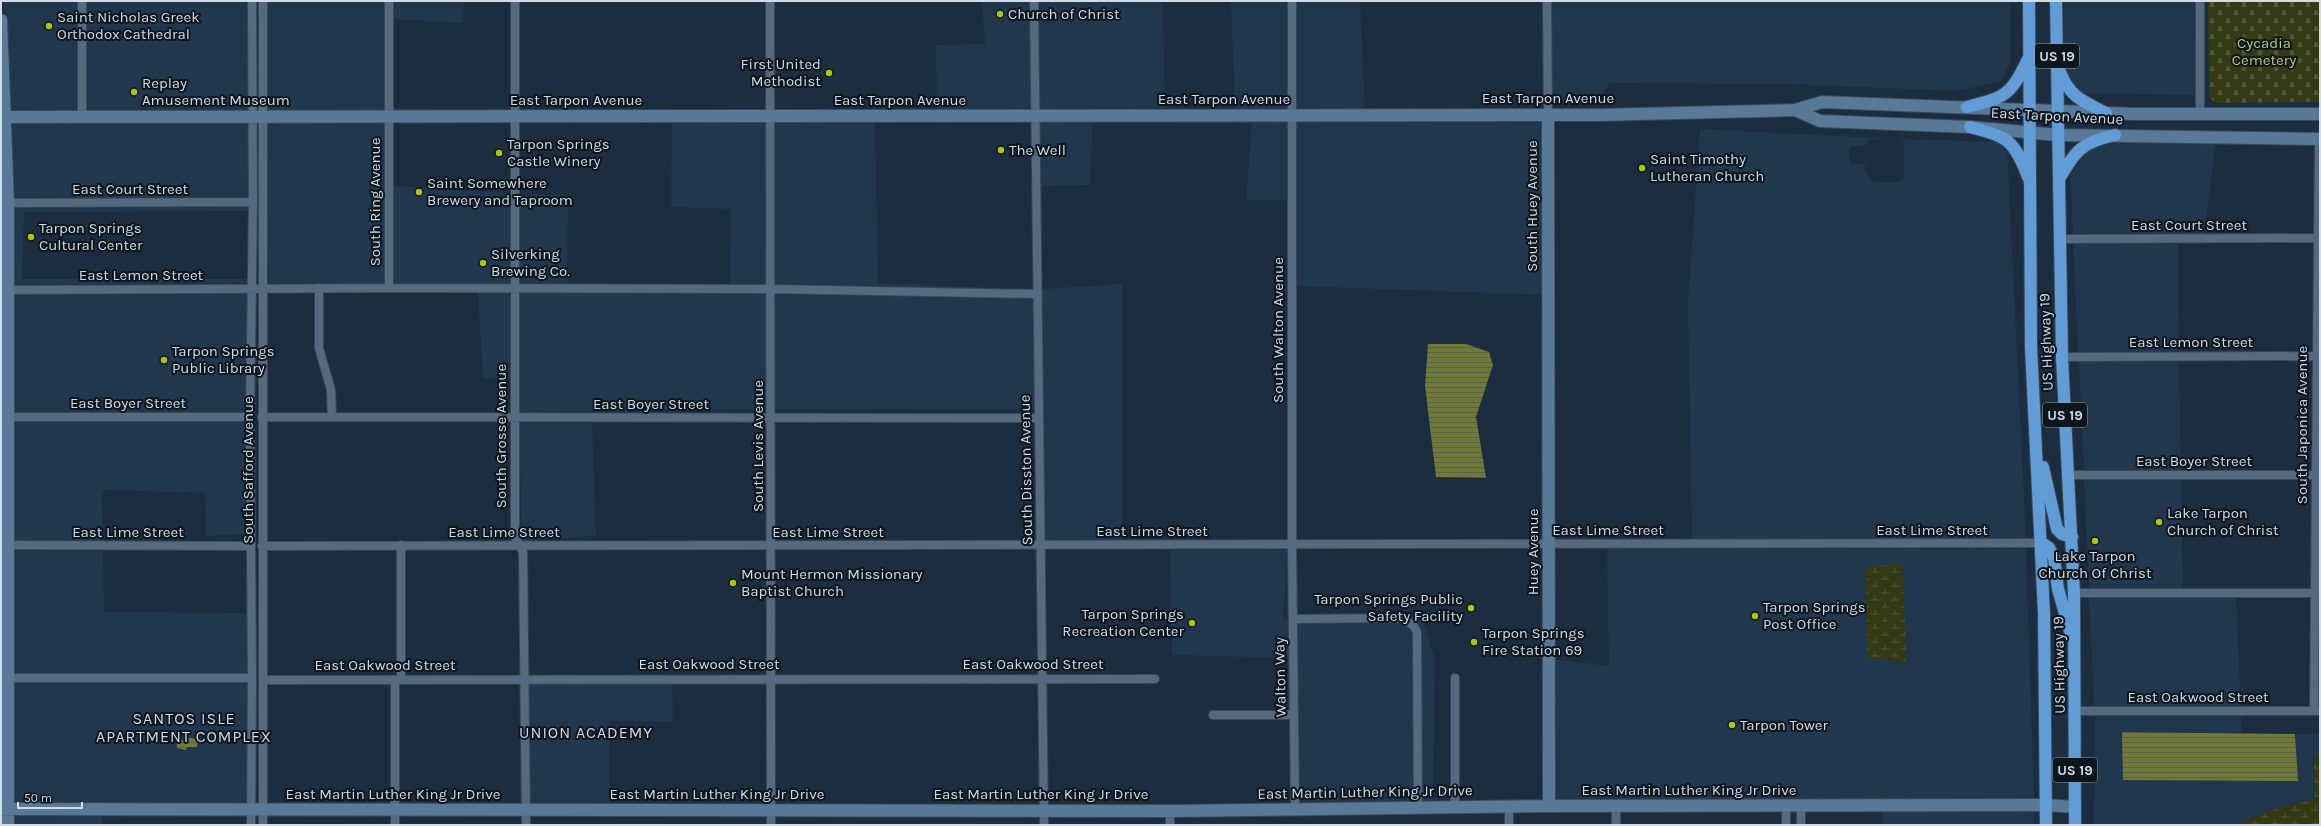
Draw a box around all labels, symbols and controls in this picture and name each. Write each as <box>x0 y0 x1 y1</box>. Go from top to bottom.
place label: Church of Christ <box>1008 5 1120 23</box>
place label: Saint Nicholas Greek Orthodox Cathedral <box>57 8 200 43</box>
marker: Church of Christ <box>995 9 1005 19</box>
marker: Saint Nicholas Greek Orthodox Cathedral <box>44 21 54 31</box>
park label: Cycadia Cemetery <box>2232 34 2296 69</box>
road number: US 19 <box>2035 44 2079 68</box>
place label: First United Methodist <box>741 55 821 90</box>
marker: First United Methodist <box>824 68 834 78</box>
place label: Replay Amusement Museum <box>142 74 290 109</box>
marker: Replay Amusement Museum <box>129 87 139 97</box>
street label: East Tarpon Avenue <box>1482 89 1614 107</box>
street label: East Tarpon Avenue <box>1158 90 1290 108</box>
street label: East Tarpon Avenue <box>510 91 642 109</box>
street label: East Tarpon Avenue <box>834 91 966 109</box>
street label: East Tarpon Avenue <box>1990 104 2124 128</box>
place label: Tarpon Springs Castle Winery <box>507 135 610 170</box>
street label: South Ring Avenue <box>366 138 384 266</box>
street label: South Huey Avenue <box>1523 140 1541 272</box>
place label: The Well <box>1009 141 1066 159</box>
marker: The Well <box>996 145 1006 155</box>
marker: Tarpon Springs Castle Winery <box>494 148 504 158</box>
place label: Saint Timothy Lutheran Church <box>1650 150 1764 185</box>
marker: Saint Timothy Lutheran Church <box>1637 163 1647 173</box>
place label: Saint Somewhere Brewery and Taproom <box>427 174 573 209</box>
street label: East Court Street <box>72 180 188 198</box>
marker: Saint Somewhere Brewery and Taproom <box>414 187 424 197</box>
street label: East Court Street <box>2131 216 2247 234</box>
place label: Tarpon Springs Cultural Center <box>39 219 143 254</box>
marker: Tarpon Springs Cultural Center <box>26 232 36 242</box>
place label: Silverking Brewing Co. <box>491 245 570 280</box>
street label: South Walton Avenue <box>1269 257 1287 403</box>
marker: Silverking Brewing Co. <box>478 258 488 268</box>
street label: East Lemon Street <box>79 266 204 284</box>
street label: US Highway 19 <box>2035 293 2057 391</box>
street label: East Lemon Street <box>2129 333 2254 351</box>
place label: Tarpon Springs Public Library <box>172 342 275 377</box>
street label: South Japonica Avenue <box>2293 346 2311 504</box>
marker: Tarpon Springs Public Library <box>159 355 169 365</box>
street label: South Grosse Avenue <box>492 364 510 508</box>
street label: South Levis Avenue <box>749 380 767 512</box>
street label: East Boyer Street <box>70 394 186 412</box>
street label: East Boyer Street <box>593 395 709 413</box>
street label: South Disston Avenue <box>1016 395 1036 545</box>
street label: South Safford Avenue <box>239 396 257 544</box>
road number: US 19 <box>2043 403 2087 427</box>
street label: East Boyer Street <box>2136 452 2252 470</box>
place label: Lake Tarpon Church of Christ <box>2167 504 2279 539</box>
street label: Huey Avenue <box>1524 509 1542 595</box>
marker: Lake Tarpon Church of Christ <box>2154 517 2164 527</box>
street label: East Lime Street <box>1552 521 1664 539</box>
street label: East Lime Street <box>1876 521 1988 539</box>
street label: East Lime Street <box>1096 522 1208 540</box>
street label: East Lime Street <box>72 523 184 541</box>
street label: East Lime Street <box>448 523 560 541</box>
street label: East Lime Street <box>772 523 884 541</box>
marker: Lake Tarpon Church Of Christ <box>2090 536 2100 546</box>
place label: Lake Tarpon Church Of Christ <box>2038 547 2152 582</box>
place label: Mount Hermon Missionary Baptist Church <box>741 565 923 600</box>
marker: Mount Hermon Missionary Baptist Church <box>728 578 738 588</box>
place label: Tarpon Springs Public Safety Facility <box>1314 590 1463 625</box>
place label: Tarpon Springs Post Office <box>1763 598 1866 633</box>
marker: Tarpon Springs Public Safety Facility <box>1466 603 1476 613</box>
place label: Tarpon Springs Recreation Center <box>1062 605 1185 640</box>
marker: Tarpon Springs Post Office <box>1750 611 1760 621</box>
street label: US Highway 19 <box>2049 616 2069 714</box>
marker: Tarpon Springs Recreation Center <box>1187 618 1197 628</box>
place label: Tarpon Springs Fire Station 69 <box>1482 624 1585 659</box>
street label: Walton Way <box>1270 637 1290 717</box>
marker: Tarpon Springs Fire Station 69 <box>1469 637 1479 647</box>
street label: East Oakwood Street <box>638 655 780 673</box>
street label: East Oakwood Street <box>962 655 1104 673</box>
street label: East Oakwood Street <box>314 656 456 674</box>
street label: East Oakwood Street <box>2127 688 2269 706</box>
district label: SANTOS ISLE APARTMENT COMPLEX <box>96 709 272 746</box>
place label: Tarpon Tower <box>1740 716 1829 734</box>
marker: Tarpon Tower <box>1727 720 1737 730</box>
district label: UNION ACADEMY <box>519 723 653 742</box>
road number: US 19 <box>2053 758 2097 782</box>
street label: East Martin Luther King Jr Drive <box>1257 781 1473 803</box>
street label: East Martin Luther King Jr Drive <box>1581 781 1797 799</box>
scale bar <box>18 784 82 810</box>
street label: East Martin Luther King Jr Drive <box>285 785 501 803</box>
street label: East Martin Luther King Jr Drive <box>609 785 825 803</box>
street label: East Martin Luther King Jr Drive <box>933 785 1149 803</box>
text: 50 m <box>24 791 52 805</box>

